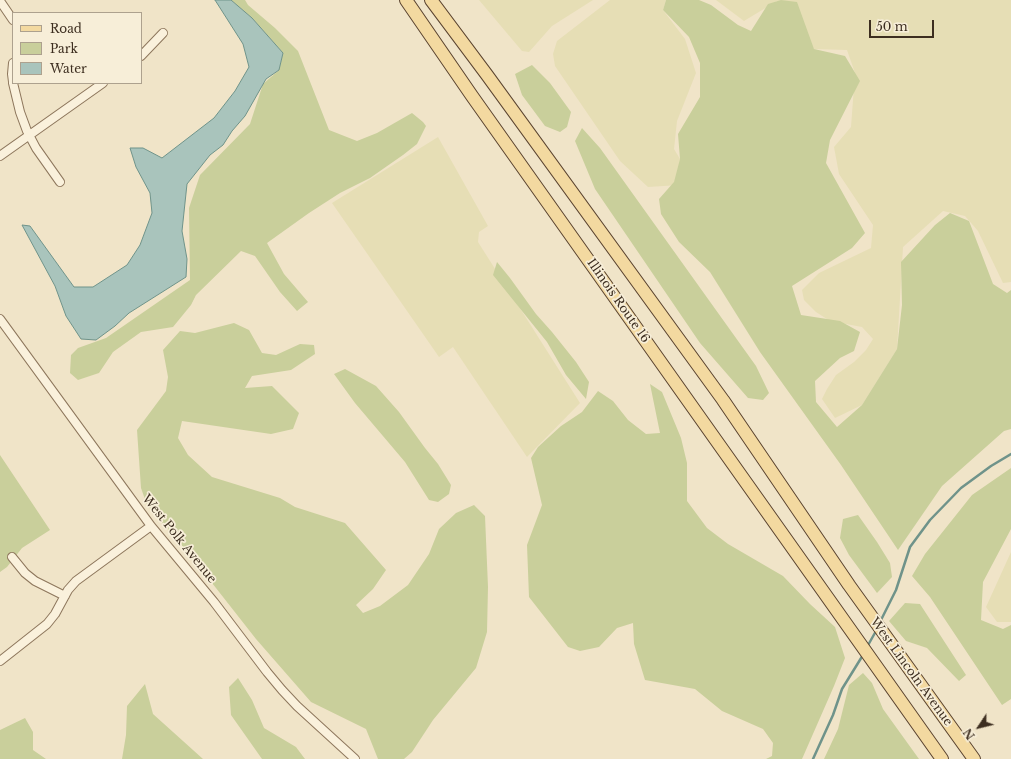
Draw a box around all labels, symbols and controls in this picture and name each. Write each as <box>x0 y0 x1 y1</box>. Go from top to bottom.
legend <box>12 12 142 84</box>
scale bar <box>871 12 936 38</box>
text: 50 m <box>876 19 908 34</box>
text: Road <box>50 21 82 36</box>
text: Park <box>50 41 78 56</box>
text: Water <box>50 61 87 76</box>
street label: Illinois Route 16 <box>584 256 652 346</box>
street label: West Polk Avenue <box>139 492 219 586</box>
street label: West Lincoln Avenue <box>867 615 955 729</box>
north arrow <box>959 707 999 747</box>
text: N <box>960 726 978 742</box>

